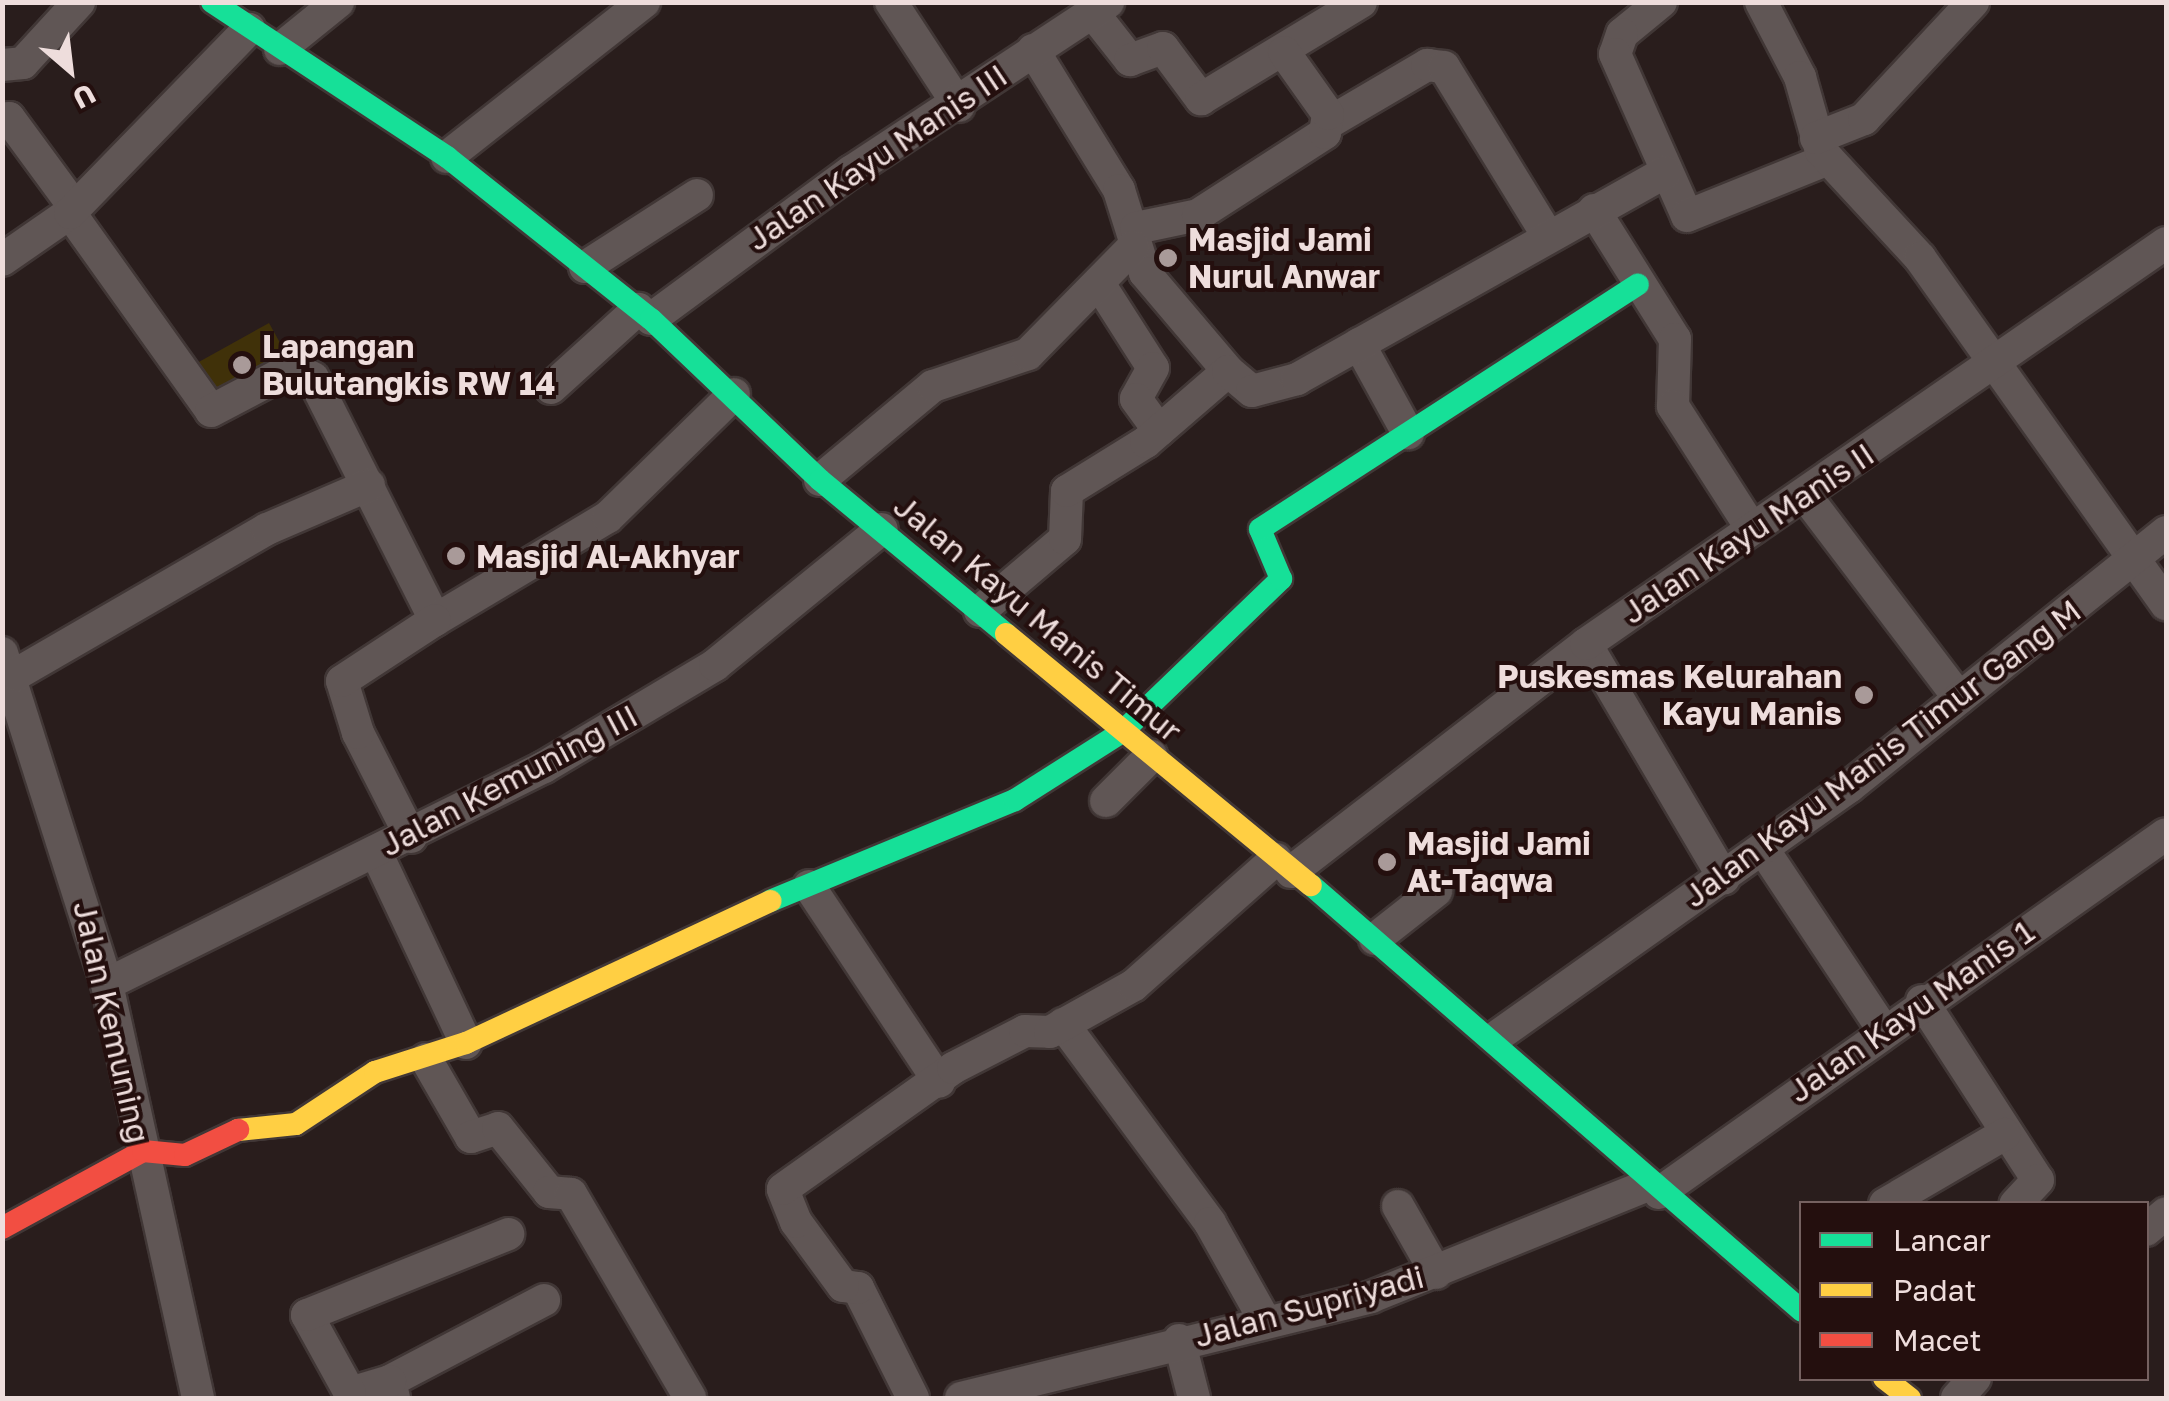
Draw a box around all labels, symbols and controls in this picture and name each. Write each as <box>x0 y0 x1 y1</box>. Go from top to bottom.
north arrow <box>20 20 120 120</box>
street label: Jalan Kayu Manis III <box>740 56 1014 258</box>
text: U <box>68 78 101 116</box>
place label: Masjid Jami Nurul Anwar <box>1188 221 1380 296</box>
marker: Masjid Jami Nurul Anwar <box>1157 247 1179 269</box>
place label: Lapangan Bulutangkis RW 14 <box>262 328 555 403</box>
marker: Lapangan Bulutangkis RW 14 <box>231 354 253 376</box>
street label: Jalan Kayu Manis II <box>1615 435 1881 631</box>
street label: Jalan Kayu Manis Timur <box>886 486 1190 750</box>
place label: Masjid Al-Akhyar <box>476 537 740 575</box>
marker: Masjid Al-Akhyar <box>445 545 467 567</box>
street label: Jalan Kayu Manis Timur Gang M <box>1676 591 2088 915</box>
place label: Puskesmas Kelurahan Kayu Manis <box>1497 658 1842 733</box>
marker: Puskesmas Kelurahan Kayu Manis <box>1851 682 1877 708</box>
street label: Jalan Kemuning III <box>374 696 644 864</box>
place label: Masjid Jami At-Taqwa <box>1407 825 1591 900</box>
marker: Masjid Jami At-Taqwa <box>1376 851 1398 873</box>
street label: Jalan Kemuning <box>65 897 159 1147</box>
street label: Jalan Kayu Manis 1 <box>1781 912 2041 1110</box>
legend <box>1799 1201 2149 1381</box>
text: Lancar <box>1893 1222 1991 1258</box>
street label: Jalan Supriyadi <box>1190 1257 1428 1355</box>
text: Padat <box>1893 1272 1976 1308</box>
text: Macet <box>1893 1322 1982 1358</box>

